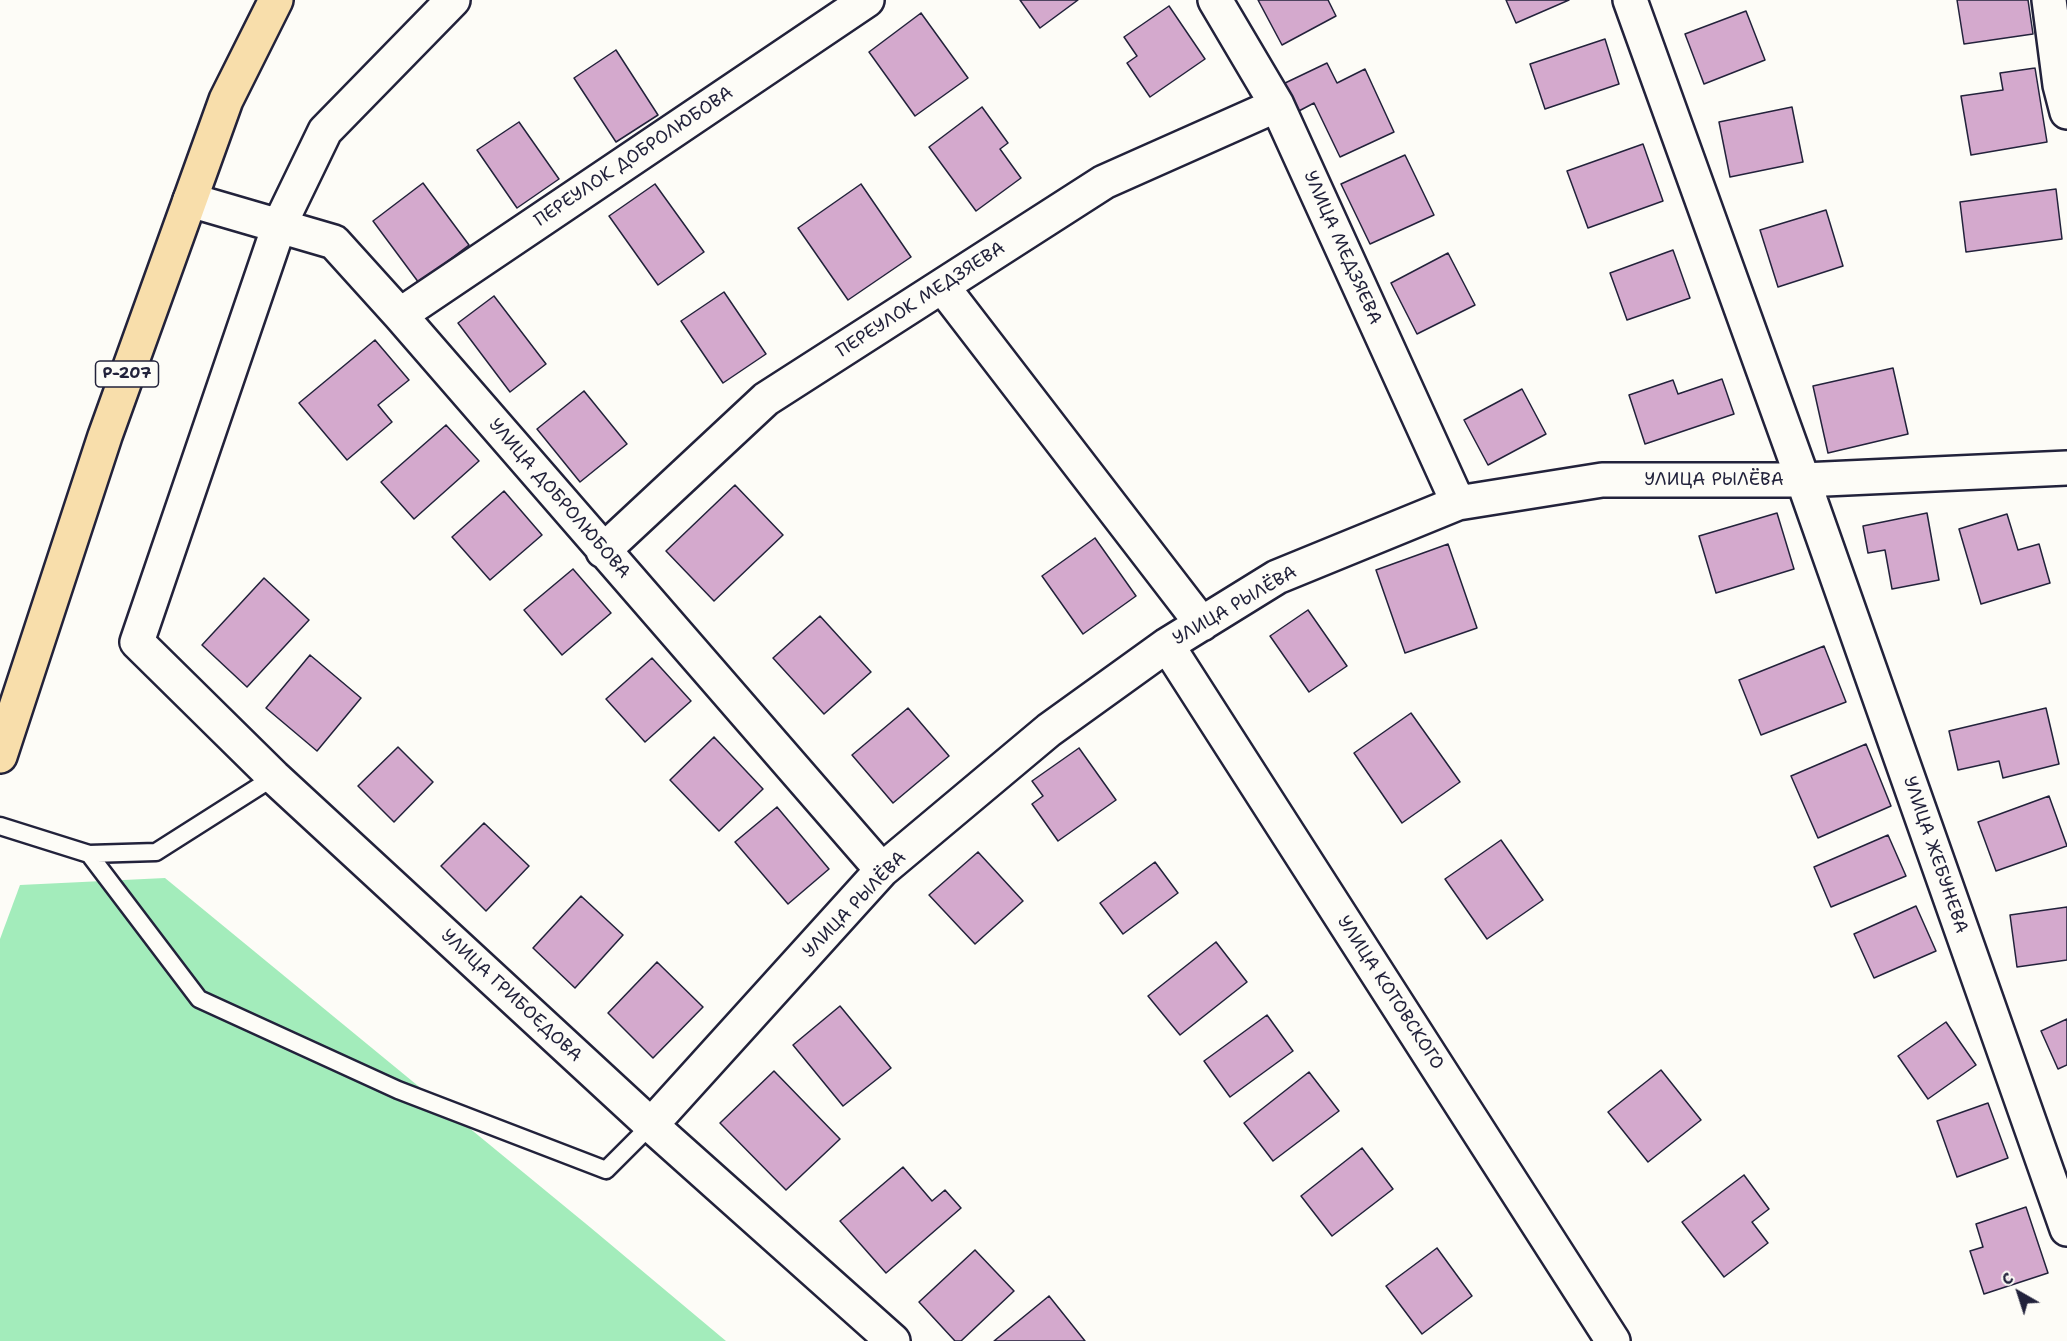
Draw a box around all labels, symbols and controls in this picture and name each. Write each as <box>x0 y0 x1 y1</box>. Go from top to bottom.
street label: ПЕРЕУЛОК ДОБРОЛЮБОВА <box>530 82 738 232</box>
street label: УЛИЦА МЕДЗЯЕВА <box>1298 168 1386 328</box>
street label: ПЕРЕУЛОК МЕДЗЯЕВА <box>833 238 1009 362</box>
road number: Р-207 <box>96 361 158 387</box>
street label: УЛИЦА ДОБРОЛЮБОВА <box>484 415 634 583</box>
street label: УЛИЦА РЫЛЁВА <box>1644 469 1784 491</box>
street label: УЛИЦА РЫЛЁВА <box>1169 562 1301 650</box>
street label: УЛИЦА ЖЕБУНЕВА <box>1898 774 1972 936</box>
street label: УЛИЦА РЫЛЁВА <box>799 847 911 963</box>
street label: УЛИЦА КОТОВСКОГО <box>1332 912 1448 1074</box>
street label: УЛИЦА ГРИБОЕДОВА <box>436 925 586 1067</box>
north arrow <box>1989 1263 2049 1323</box>
text: С <box>1997 1267 2018 1290</box>

